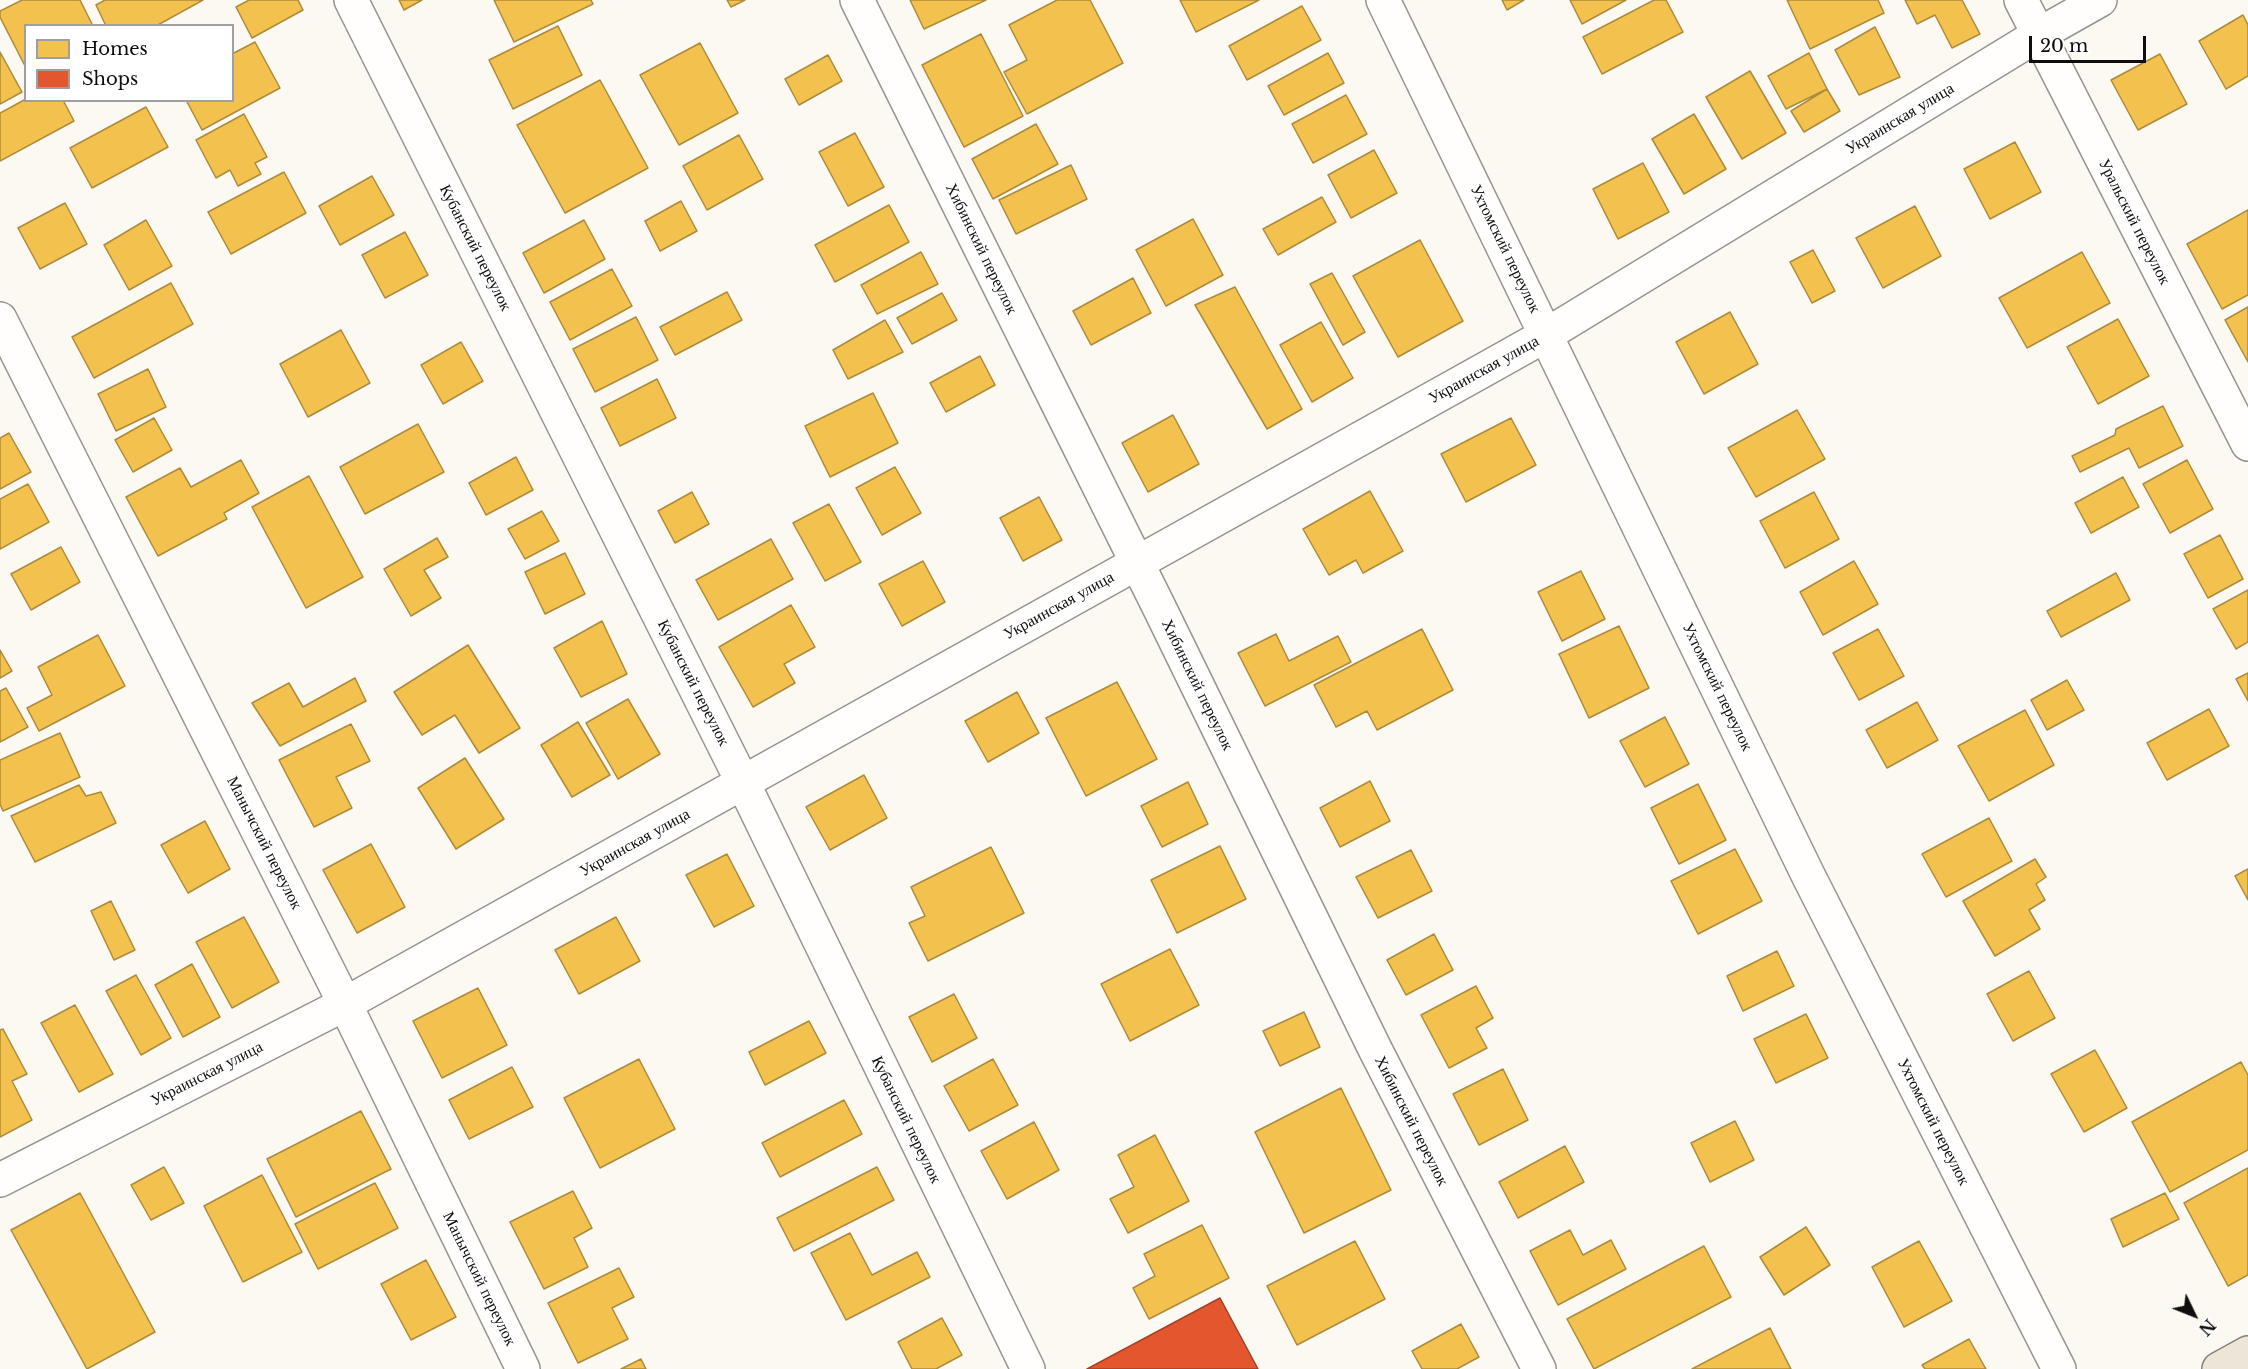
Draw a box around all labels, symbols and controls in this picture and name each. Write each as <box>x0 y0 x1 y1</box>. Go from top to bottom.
legend <box>24 24 234 102</box>
scale bar <box>2032 24 2149 62</box>
text: 20 m <box>2040 35 2088 57</box>
text: Homes <box>82 38 148 60</box>
text: Shops <box>82 68 138 90</box>
street label: Украинская улица <box>1842 79 1958 159</box>
street label: Уральский переулок <box>2094 156 2174 288</box>
street label: Хибинский переулок <box>941 180 1021 318</box>
street label: Кубанский переулок <box>435 182 515 314</box>
street label: Ухтомский переулок <box>1466 182 1544 316</box>
street label: Украинская улица <box>1426 332 1542 408</box>
street label: Украинская улица <box>1001 568 1117 644</box>
street label: Хибинский переулок <box>1157 616 1237 754</box>
street label: Кубанский переулок <box>653 617 733 749</box>
street label: Ухтомский переулок <box>1678 620 1756 754</box>
street label: Манычский переулок <box>222 773 306 913</box>
street label: Украинская улица <box>577 805 693 881</box>
street label: Украинская улица <box>148 1037 266 1111</box>
street label: Кубанский переулок <box>867 1053 945 1187</box>
street label: Хибинский переулок <box>1370 1053 1452 1189</box>
street label: Ухтомский переулок <box>1893 1055 1973 1189</box>
street label: Манычский переулок <box>438 1209 520 1349</box>
north arrow <box>2164 1285 2224 1345</box>
text: N <box>2195 1315 2220 1340</box>

